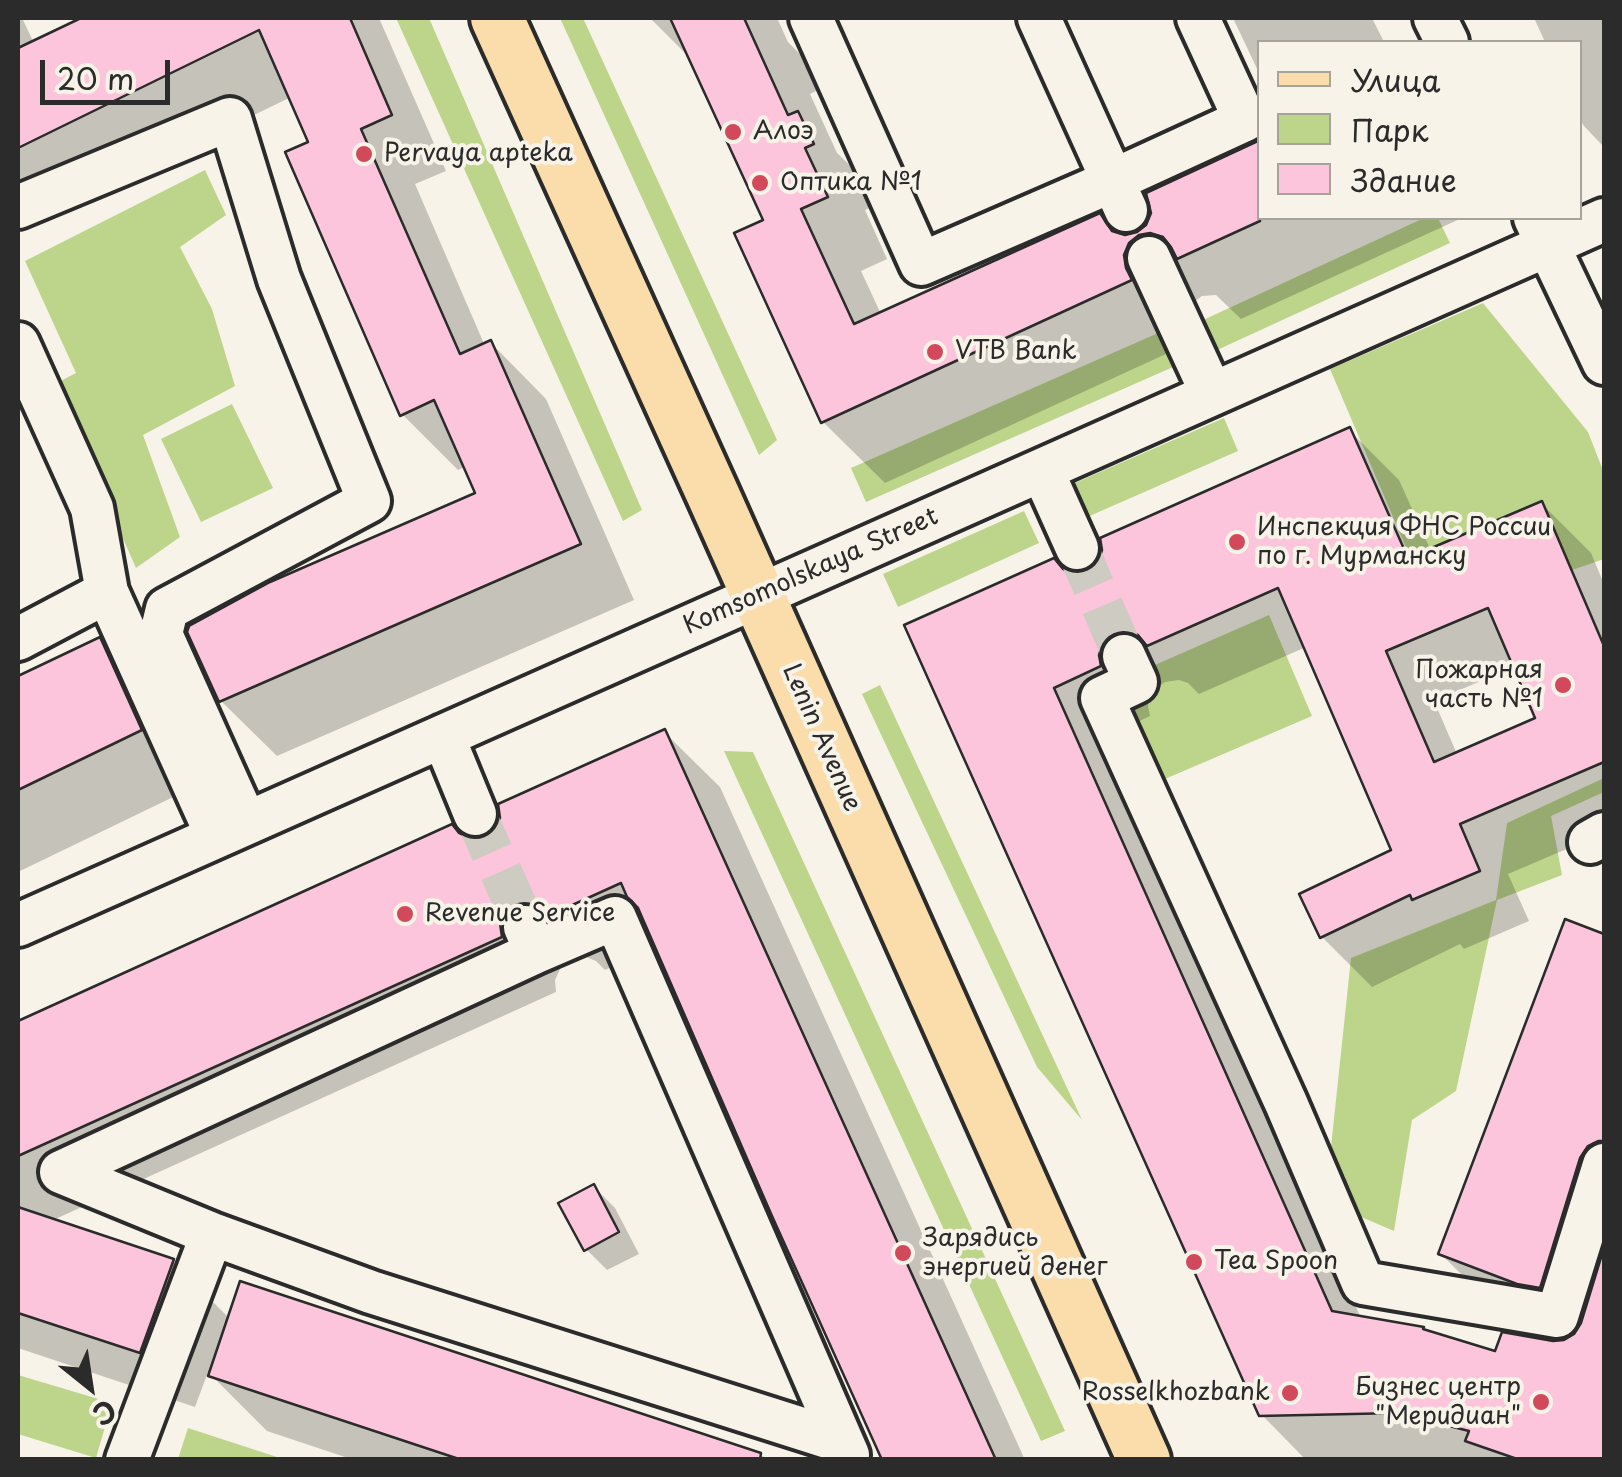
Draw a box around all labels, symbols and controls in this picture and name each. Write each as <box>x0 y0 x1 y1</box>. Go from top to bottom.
scale bar <box>45 40 175 102</box>
legend <box>1257 40 1582 220</box>
text: 20 m <box>57 55 134 100</box>
text: Улица <box>1351 57 1440 102</box>
text: Парк <box>1351 107 1428 152</box>
place label: Алоэ <box>753 117 814 147</box>
marker: Алоэ <box>722 121 744 143</box>
place label: Pervaya apteka <box>384 139 573 169</box>
marker: Pervaya apteka <box>353 143 375 165</box>
text: Здание <box>1351 157 1457 202</box>
place label: Оптика №1 <box>780 168 922 198</box>
marker: Оптика №1 <box>749 172 771 194</box>
place label: VTB Bank <box>955 337 1077 367</box>
marker: VTB Bank <box>924 341 946 363</box>
street label: Komsomolskaya Street <box>679 502 943 642</box>
place label: Инспекция ФНС России по г. Мурманску <box>1257 513 1551 572</box>
marker: Инспекция ФНС России по г. Мурманску <box>1226 531 1248 553</box>
place label: Пожарная часть №1 <box>1415 656 1543 715</box>
street label: Lenin Avenue <box>775 660 867 816</box>
marker: Пожарная часть №1 <box>1552 674 1574 696</box>
place label: Revenue Service <box>425 899 615 929</box>
marker: Revenue Service <box>394 903 416 925</box>
place label: Зарядись энергией денег <box>923 1224 1107 1283</box>
marker: Зарядись энергией денег <box>892 1242 914 1264</box>
place label: Tea Spoon <box>1214 1247 1338 1277</box>
marker: Tea Spoon <box>1183 1251 1205 1273</box>
north arrow <box>40 1337 140 1437</box>
place label: Бизнес центр "Меридиан" <box>1355 1373 1521 1432</box>
place label: Rosselkhozbank <box>1082 1378 1270 1408</box>
marker: Rosselkhozbank <box>1279 1382 1301 1404</box>
text: С <box>85 1390 125 1437</box>
marker: Бизнес центр "Меридиан" <box>1530 1391 1552 1413</box>

